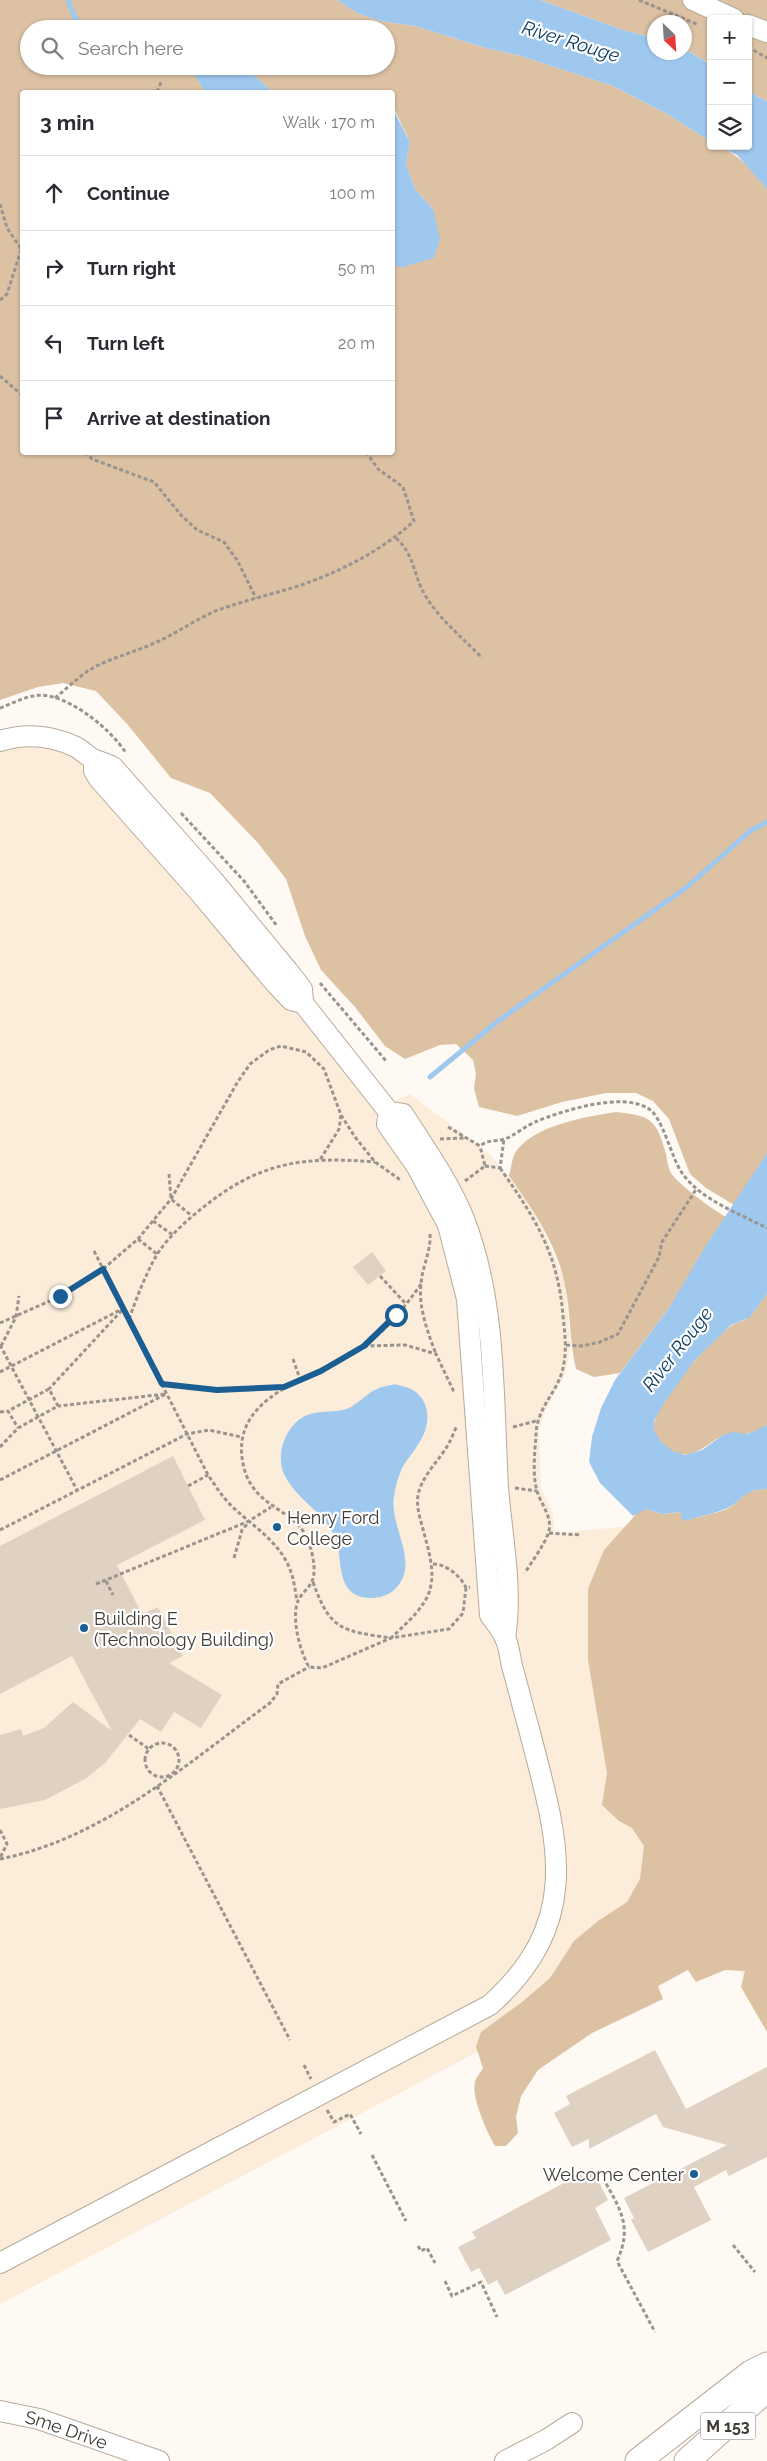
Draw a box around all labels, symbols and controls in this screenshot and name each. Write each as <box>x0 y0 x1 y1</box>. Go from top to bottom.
north arrow <box>647 15 692 60</box>
map controls <box>707 15 752 150</box>
button: + <box>707 15 752 60</box>
water label: River Rouge <box>520 16 622 66</box>
search box <box>20 20 395 75</box>
icon: search <box>38 34 66 62</box>
text: Search here <box>78 37 184 59</box>
button: − <box>707 60 752 105</box>
button: layers <box>707 105 752 150</box>
text: 3 min <box>40 110 94 135</box>
text: Walk · 170 m <box>283 113 375 132</box>
icon: ahead <box>40 179 68 207</box>
text: Continue <box>87 182 170 204</box>
text: 100 m <box>330 184 375 203</box>
icon: right <box>40 254 68 282</box>
text: Turn right <box>87 257 176 279</box>
text: 50 m <box>338 259 375 278</box>
icon: left <box>40 329 68 357</box>
text: Turn left <box>87 332 164 354</box>
text: 20 m <box>338 334 375 353</box>
icon: arrive <box>40 404 68 432</box>
text: Arrive at destination <box>87 407 271 429</box>
route end <box>49 1285 72 1308</box>
water label: River Rouge <box>637 1302 717 1396</box>
route start <box>385 1304 408 1327</box>
place label: Henry Ford College <box>287 1507 379 1549</box>
marker: Henry Ford College <box>271 1521 283 1533</box>
place label: Building E (Technology Building) <box>94 1608 274 1650</box>
marker: Building E (Technology Building) <box>78 1622 90 1634</box>
place label: Welcome Center <box>543 2164 685 2185</box>
marker: Welcome Center <box>688 2168 700 2180</box>
street label: Sme Drive <box>24 2406 111 2453</box>
road number: M 153 <box>700 2412 756 2440</box>

